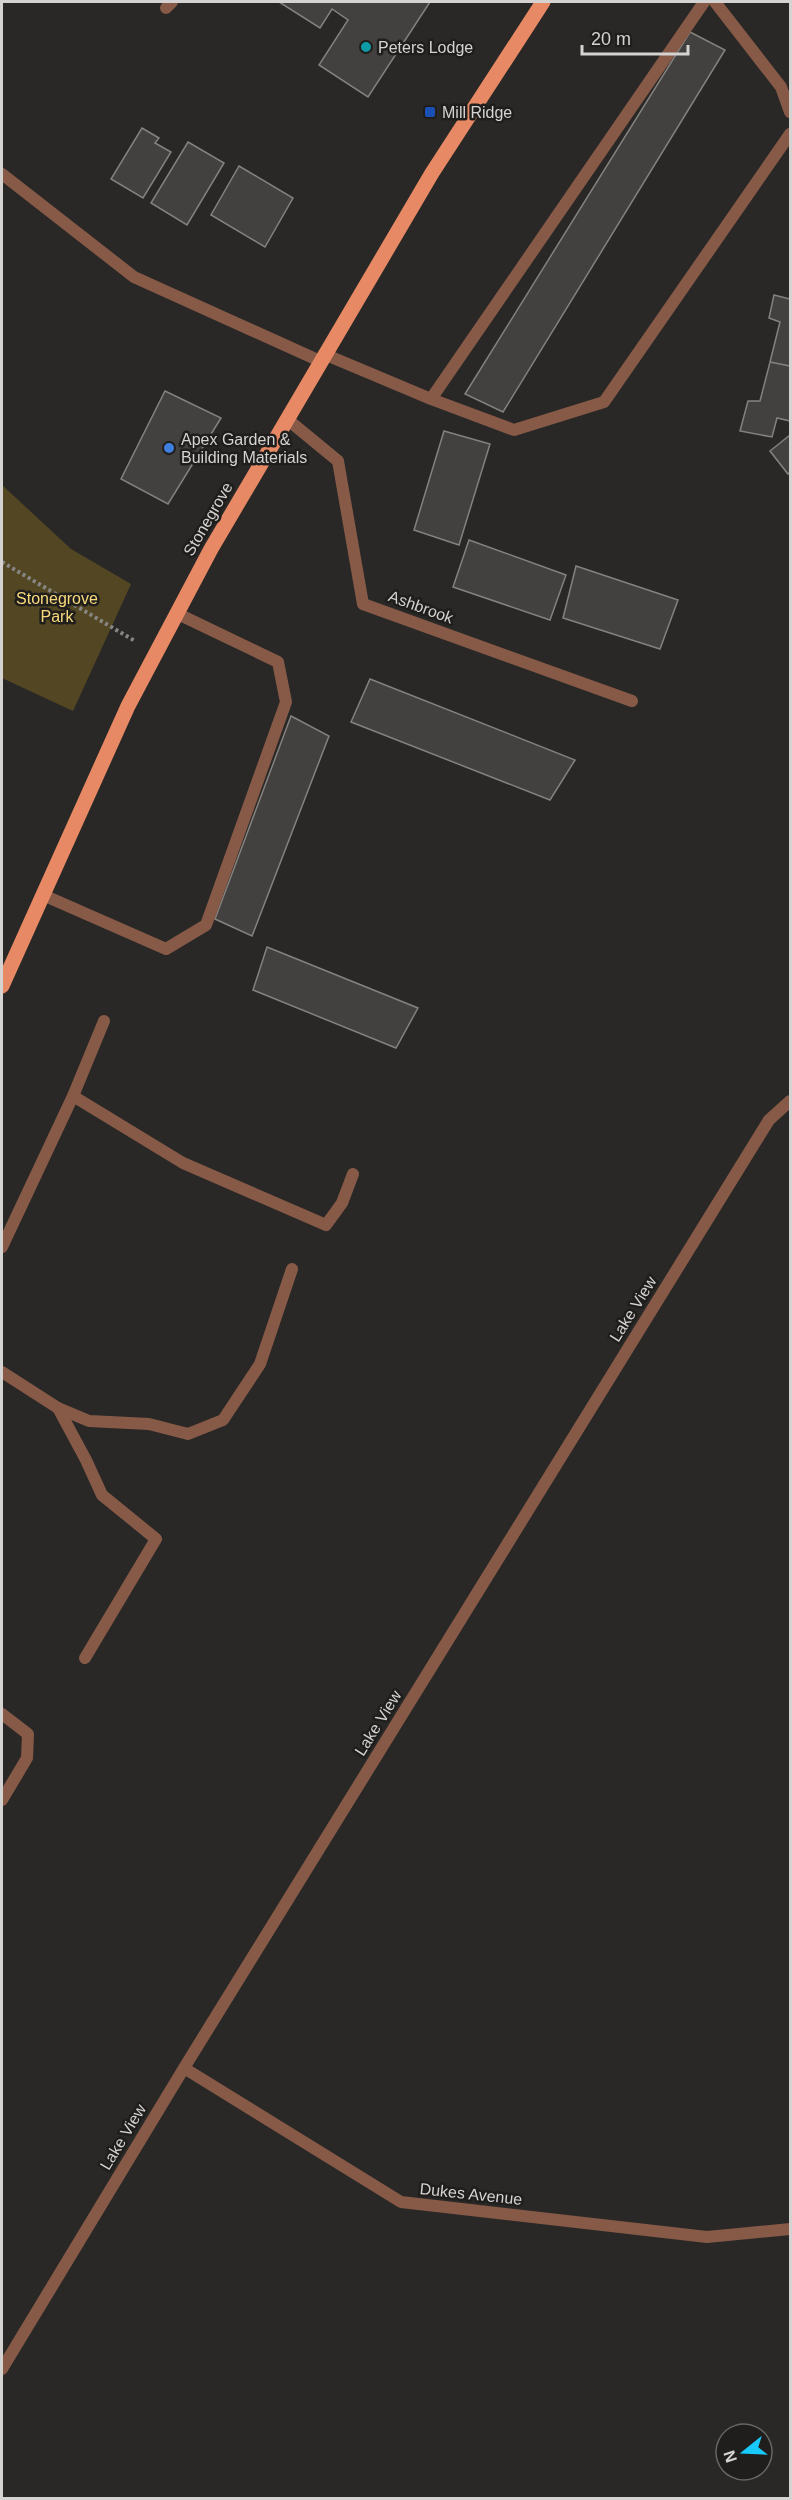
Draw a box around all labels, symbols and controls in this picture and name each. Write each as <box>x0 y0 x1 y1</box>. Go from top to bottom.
scale bar <box>582 18 688 56</box>
text: 20 m <box>591 29 631 49</box>
place label: Peters Lodge <box>378 39 473 56</box>
marker: Peters Lodge <box>359 40 373 54</box>
place label: Mill Ridge <box>442 104 512 121</box>
marker: Mill Ridge <box>423 105 437 119</box>
place label: Apex Garden & Building Materials <box>181 431 307 466</box>
marker: Apex Garden & Building Materials <box>162 441 176 455</box>
street label: Stonegrove <box>180 479 236 559</box>
street label: Ashbrook <box>386 587 457 627</box>
park label: Stonegrove Park <box>16 590 98 625</box>
street label: Lake View <box>606 1273 660 1345</box>
street label: Lake View <box>351 1687 405 1759</box>
street label: Lake View <box>97 2101 149 2173</box>
street label: Dukes Avenue <box>419 2180 523 2208</box>
north arrow <box>714 2422 774 2482</box>
text: N <box>720 2448 740 2465</box>

